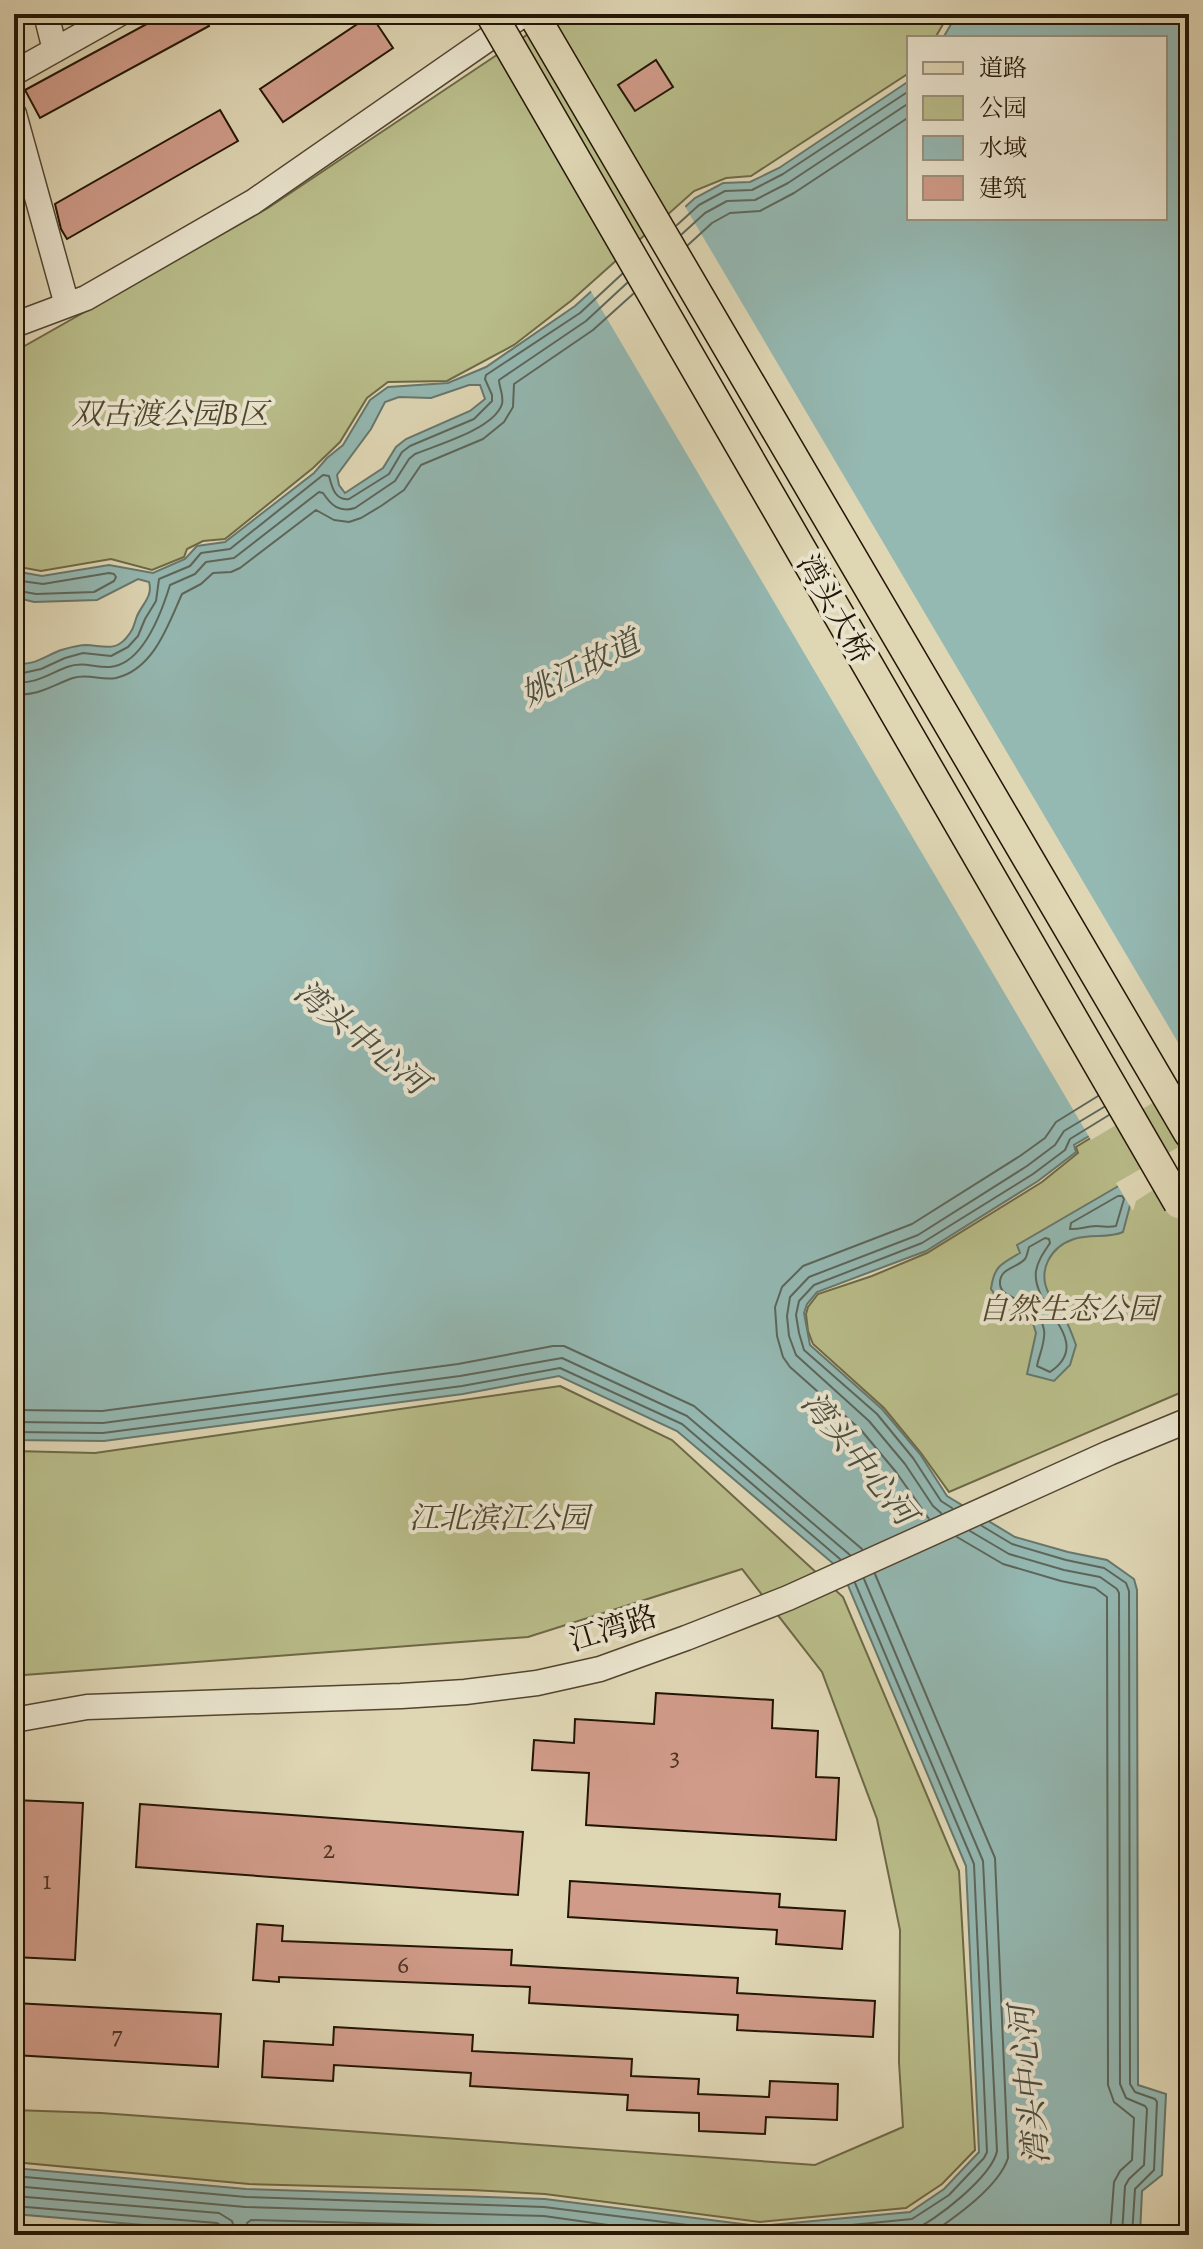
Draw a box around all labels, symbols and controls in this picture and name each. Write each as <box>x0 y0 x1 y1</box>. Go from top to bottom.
legend <box>907 36 1167 220</box>
text: 道路 <box>979 52 1027 84</box>
text: 公园 <box>979 92 1027 124</box>
text: 水域 <box>979 132 1027 164</box>
text: 建筑 <box>979 172 1027 204</box>
park label: 双古渡公园B区 <box>71 394 273 434</box>
street label: 湾头大桥 <box>788 547 882 671</box>
water label: 姚江故道 <box>513 618 651 717</box>
water label: 湾头中心河 <box>285 970 441 1108</box>
park label: 自然生态公园 <box>978 1289 1162 1329</box>
water label: 湾头中心河 <box>792 1382 930 1538</box>
park label: 江北滨江公园 <box>409 1498 593 1538</box>
street label: 江湾路 <box>564 1596 662 1660</box>
house number: 3 <box>670 1739 680 1774</box>
house number: 2 <box>323 1832 335 1867</box>
house number: 1 <box>43 1863 52 1898</box>
house number: 6 <box>397 1947 409 1982</box>
water label: 湾头中心河 <box>998 1998 1059 2167</box>
house number: 7 <box>112 2018 123 2053</box>

